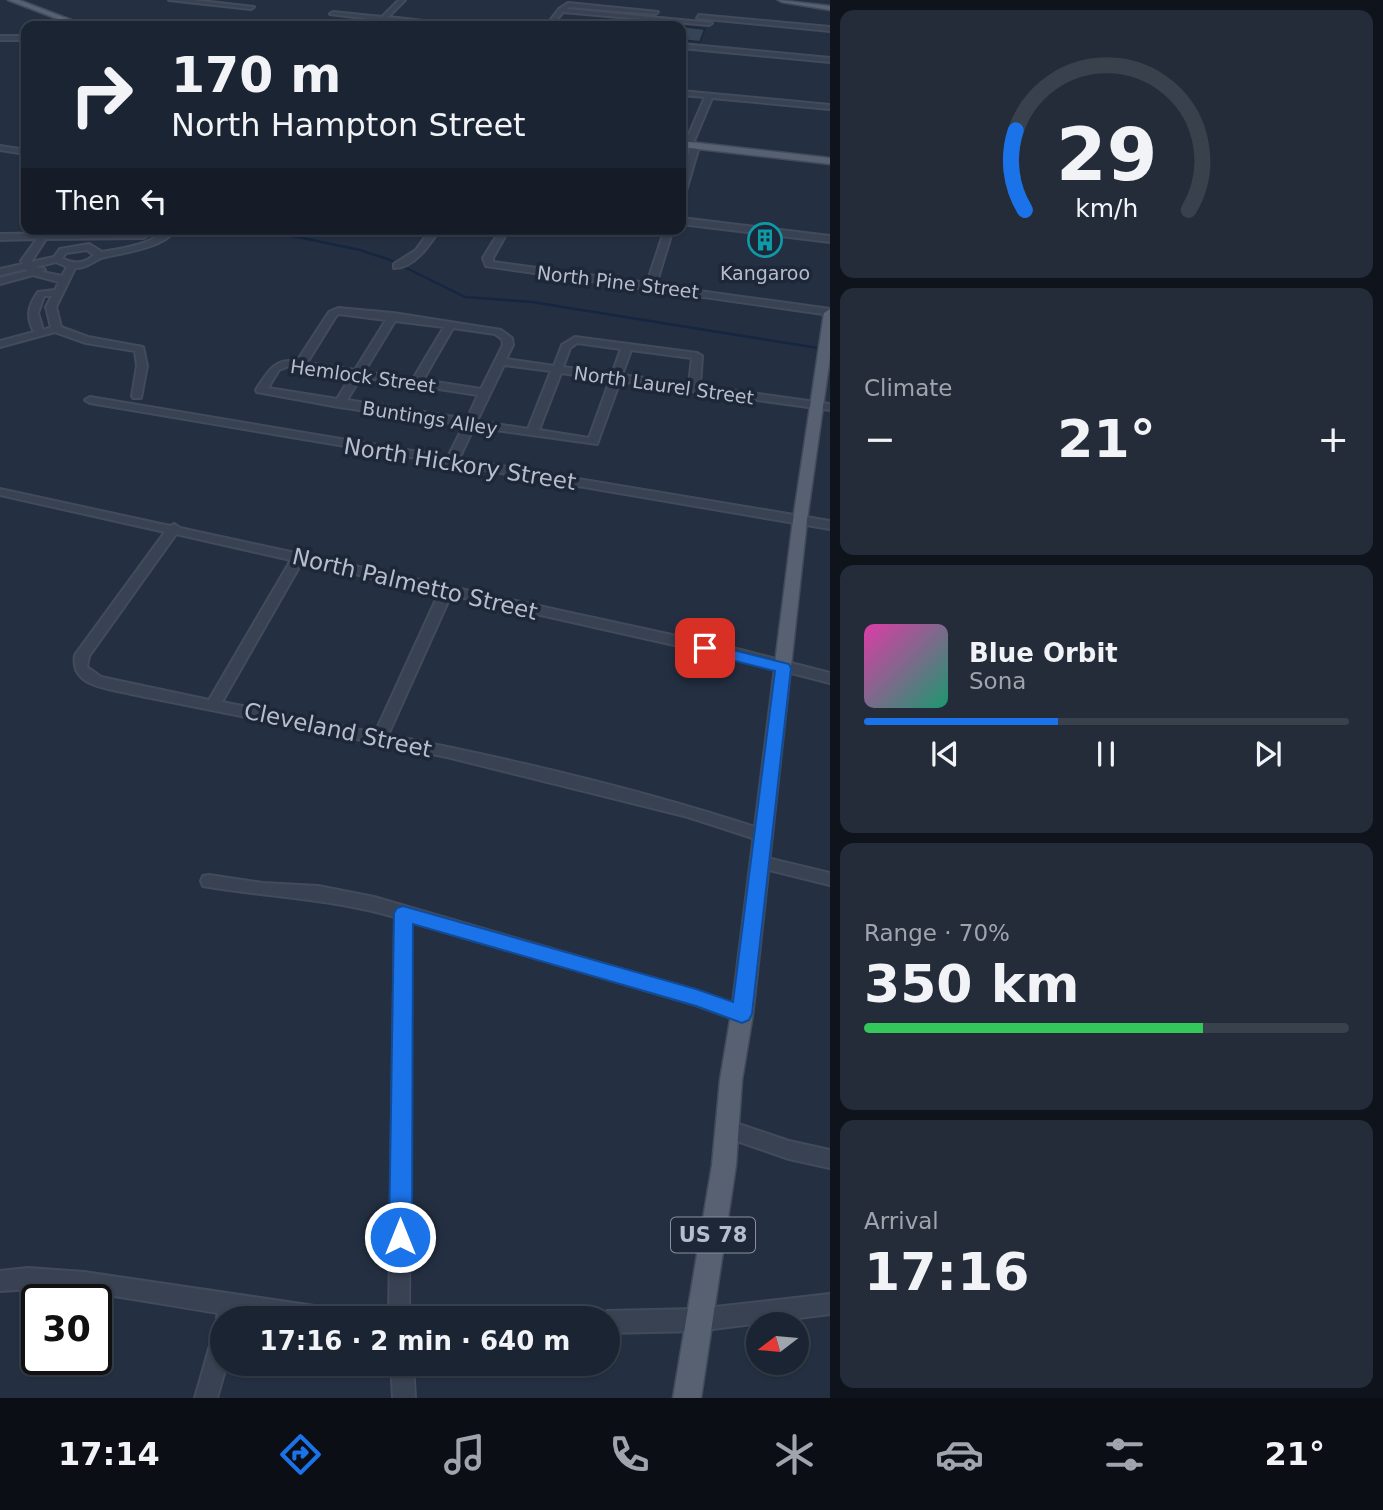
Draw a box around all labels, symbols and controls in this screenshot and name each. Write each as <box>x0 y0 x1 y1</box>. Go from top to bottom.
text: 170 m <box>171 47 341 104</box>
icon: right <box>56 49 147 140</box>
text: North Hampton Street <box>171 106 526 144</box>
text: 29 <box>1056 112 1157 197</box>
icon: left <box>135 182 173 220</box>
text: Then <box>56 186 121 216</box>
text: km/h <box>1075 194 1138 223</box>
building icon: Kangaroo <box>746 221 784 259</box>
street label: North Pine Street <box>536 261 700 303</box>
place label: Kangaroo <box>720 262 810 284</box>
street label: Hemlock Street <box>289 355 437 397</box>
street label: North Laurel Street <box>573 361 755 409</box>
text: Climate <box>864 375 953 401</box>
street label: Buntings Alley <box>361 396 499 440</box>
text: 21° <box>1057 409 1156 469</box>
text: − <box>864 417 896 461</box>
text: + <box>1317 417 1349 461</box>
street label: North Hickory Street <box>342 433 578 495</box>
street label: North Palmetto Street <box>290 543 540 625</box>
pin <box>675 618 735 678</box>
icon: arrive <box>686 629 724 667</box>
text: Blue Orbit <box>969 638 1118 668</box>
text: Sona <box>969 668 1026 694</box>
street label: Cleveland Street <box>242 697 434 763</box>
icon: previous <box>926 735 964 773</box>
icon: pause <box>1087 735 1125 773</box>
icon: next <box>1249 735 1287 773</box>
text: Range · 70% <box>864 920 1010 946</box>
text: 350 km <box>864 954 1079 1014</box>
position arrow <box>363 1200 437 1274</box>
text: Arrival <box>864 1208 939 1234</box>
road number: US 78 <box>671 1218 755 1252</box>
text: 17:16 <box>864 1242 1030 1302</box>
speed limit sign: 30 <box>21 1284 112 1375</box>
north arrow <box>746 1312 808 1376</box>
map controls <box>746 1312 809 1375</box>
text: 17:16 · 2 min · 640 m <box>260 1326 570 1356</box>
icon: directions <box>276 1430 325 1479</box>
icon: music <box>440 1430 489 1479</box>
icon: phone <box>605 1430 654 1479</box>
icon: climate <box>770 1430 819 1479</box>
icon: car <box>935 1430 984 1479</box>
icon: filters <box>1100 1430 1149 1479</box>
text: 17:14 <box>58 1435 160 1473</box>
text: 21° <box>1264 1435 1325 1473</box>

